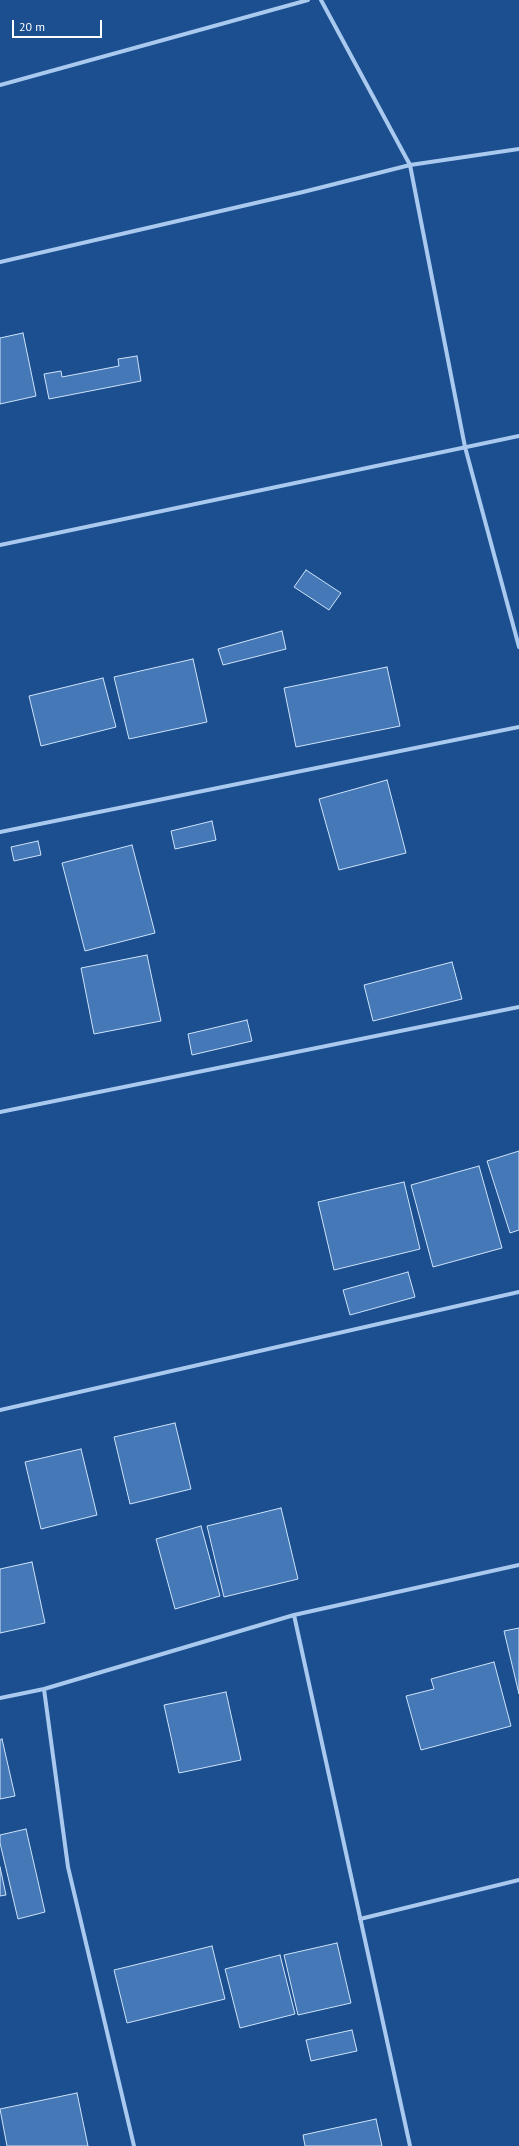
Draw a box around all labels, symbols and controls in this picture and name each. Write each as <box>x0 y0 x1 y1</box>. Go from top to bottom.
scale bar <box>14 12 104 38</box>
text: 20 m <box>19 19 45 34</box>

